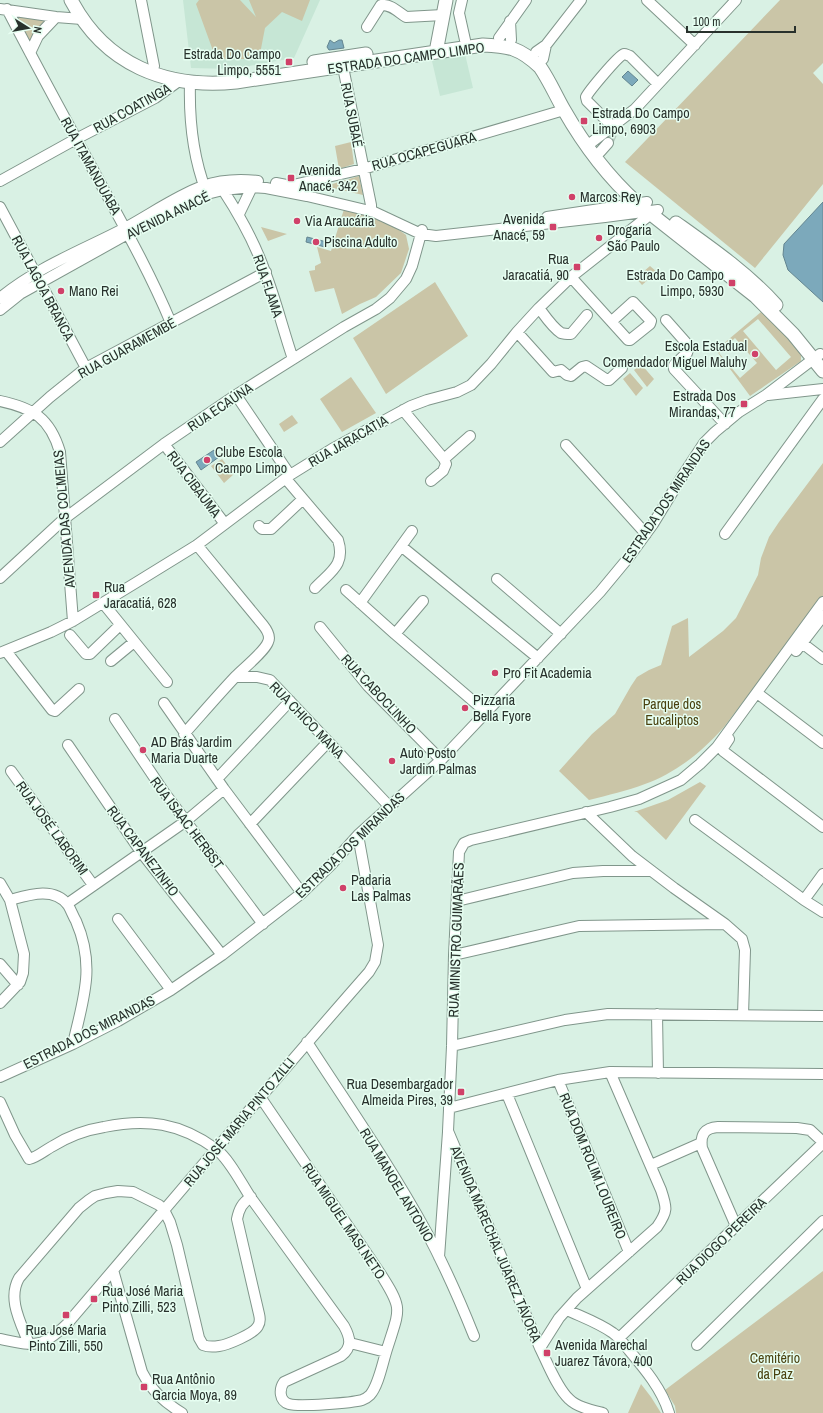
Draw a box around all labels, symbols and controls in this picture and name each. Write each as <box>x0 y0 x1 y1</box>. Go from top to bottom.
north arrow <box>8 8 48 48</box>
scale bar <box>687 8 795 34</box>
text: 100 m <box>693 14 720 30</box>
text: N <box>30 25 45 34</box>
street label: ESTRADA DO CAMPO LIMPO <box>326 38 486 78</box>
place label: Estrada Do Campo Limpo, 5551 <box>183 45 282 79</box>
marker: Estrada Do Campo Limpo, 5551 <box>284 57 294 67</box>
street label: RUA COATINGA <box>90 79 174 137</box>
street label: RUA SUBAÉ <box>337 81 367 149</box>
place label: Estrada Do Campo Limpo, 6903 <box>592 104 690 138</box>
street label: RUA ITAMANDUABA <box>57 114 125 218</box>
marker: Estrada Do Campo Limpo, 6903 <box>579 116 589 126</box>
street label: RUA OCAPEGUARA <box>370 127 479 175</box>
place label: Avenida Anacé, 342 <box>298 161 357 195</box>
marker: Avenida Anacé, 342 <box>286 173 296 183</box>
street label: AVENIDA ANACÉ <box>122 187 213 243</box>
place label: Marcos Rey <box>580 188 641 206</box>
marker: Marcos Rey <box>567 192 577 202</box>
place label: Avenida Anacé, 59 <box>492 210 546 244</box>
place label: Via Araucária <box>305 212 375 230</box>
marker: Via Araucária <box>292 216 302 226</box>
place label: Drogaria São Paulo <box>607 221 660 255</box>
marker: Avenida Anacé, 59 <box>548 222 558 232</box>
street label: RUA LAGOA BRANCA <box>8 232 79 344</box>
place label: Piscina Adulto <box>324 233 397 251</box>
marker: Drogaria São Paulo <box>594 233 604 243</box>
marker: Piscina Adulto <box>311 237 321 247</box>
place label: Rua Jaracatiá, 90 <box>503 250 570 284</box>
street label: RUA FLAMA <box>249 252 287 320</box>
marker: Rua Jaracatiá, 90 <box>572 262 582 272</box>
place label: Estrada Do Campo Limpo, 5930 <box>626 266 724 300</box>
marker: Estrada Do Campo Limpo, 5930 <box>727 278 737 288</box>
place label: Mano Rei <box>69 282 119 300</box>
marker: Mano Rei <box>56 286 66 296</box>
street label: RUA GUARAMEMBÉ <box>75 314 179 382</box>
place label: Escola Estadual Comendador Miguel Maluhy <box>603 337 747 371</box>
marker: Escola Estadual Comendador Miguel Maluhy <box>750 349 760 359</box>
street label: RUA ECAÚNA <box>184 378 256 435</box>
place label: Estrada Dos Mirandas, 77 <box>669 387 736 421</box>
marker: Estrada Dos Mirandas, 77 <box>739 399 749 409</box>
street label: RUA JARACATIA <box>305 411 391 471</box>
street label: ESTRADA DOS MIRANDAS <box>618 435 714 566</box>
place label: Clube Escola Campo Limpo <box>215 443 287 477</box>
street label: RUA CIBAÚMA <box>163 447 225 521</box>
street label: AVENIDA DAS COLMEIAS <box>49 449 79 590</box>
marker: Clube Escola Campo Limpo <box>202 455 212 465</box>
place label: Rua Jaracatiá, 628 <box>104 578 177 612</box>
marker: Rua Jaracatiá, 628 <box>91 590 101 600</box>
street label: RUA CABOCLINHO <box>337 650 421 738</box>
place label: Pro Fit Academia <box>503 664 592 682</box>
marker: Pro Fit Academia <box>490 668 500 678</box>
street label: RUA CHICO MANA <box>266 678 348 763</box>
place label: Pizzaria Bella Fyore <box>473 691 531 725</box>
park label: Parque dos Eucaliptos <box>643 695 702 729</box>
marker: Pizzaria Bella Fyore <box>460 703 470 713</box>
place label: AD Brás Jardim Maria Duarte <box>150 733 232 767</box>
place label: Auto Posto Jardim Palmas <box>399 744 477 778</box>
marker: AD Brás Jardim Maria Duarte <box>138 745 148 755</box>
marker: Auto Posto Jardim Palmas <box>387 756 397 766</box>
street label: RUA ISAAC HERBST <box>146 773 228 873</box>
street label: RUA JOSÉ LABORIM <box>12 778 92 878</box>
street label: ESTRADA DOS MIRANDAS <box>291 788 409 902</box>
street label: RUA CAPANEZINHO <box>103 802 183 900</box>
street label: RUA MINISTRO GUIMARÃES <box>444 862 468 1018</box>
place label: Padaria Las Palmas <box>351 871 411 905</box>
marker: Padaria Las Palmas <box>338 883 348 893</box>
street label: ESTRADA DOS MIRANDAS <box>20 991 158 1073</box>
street label: RUA JOSÉ MARIA PINTO ZILLI <box>180 1054 298 1190</box>
place label: Rua Desembargador Almeida Pires, 39 <box>346 1075 453 1109</box>
marker: Rua Desembargador Almeida Pires, 39 <box>456 1087 466 1097</box>
street label: RUA DOM ROLIM LOUREIRO <box>555 1090 631 1242</box>
street label: RUA MANOEL ANTONIO <box>356 1125 438 1245</box>
street label: AVENIDA MARECHAL JUAREZ TÁVORA <box>446 1142 546 1345</box>
street label: RUA MIGUEL MASI NETO <box>298 1159 390 1283</box>
street label: RUA DIOGO PEREIRA <box>672 1193 770 1289</box>
place label: Rua José Maria Pinto Zilli, 523 <box>102 1282 184 1316</box>
marker: Rua José Maria Pinto Zilli, 523 <box>89 1294 99 1304</box>
marker: Rua José Maria Pinto Zilli, 550 <box>61 1310 71 1320</box>
place label: Rua José Maria Pinto Zilli, 550 <box>25 1321 107 1355</box>
place label: Avenida Marechal Juarez Távora, 400 <box>554 1336 653 1370</box>
marker: Avenida Marechal Juarez Távora, 400 <box>542 1348 552 1358</box>
park label: Cemitério da Paz <box>750 1349 800 1383</box>
place label: Rua Antônio Garcia Moya, 89 <box>152 1370 237 1404</box>
marker: Rua Antônio Garcia Moya, 89 <box>139 1382 149 1392</box>

